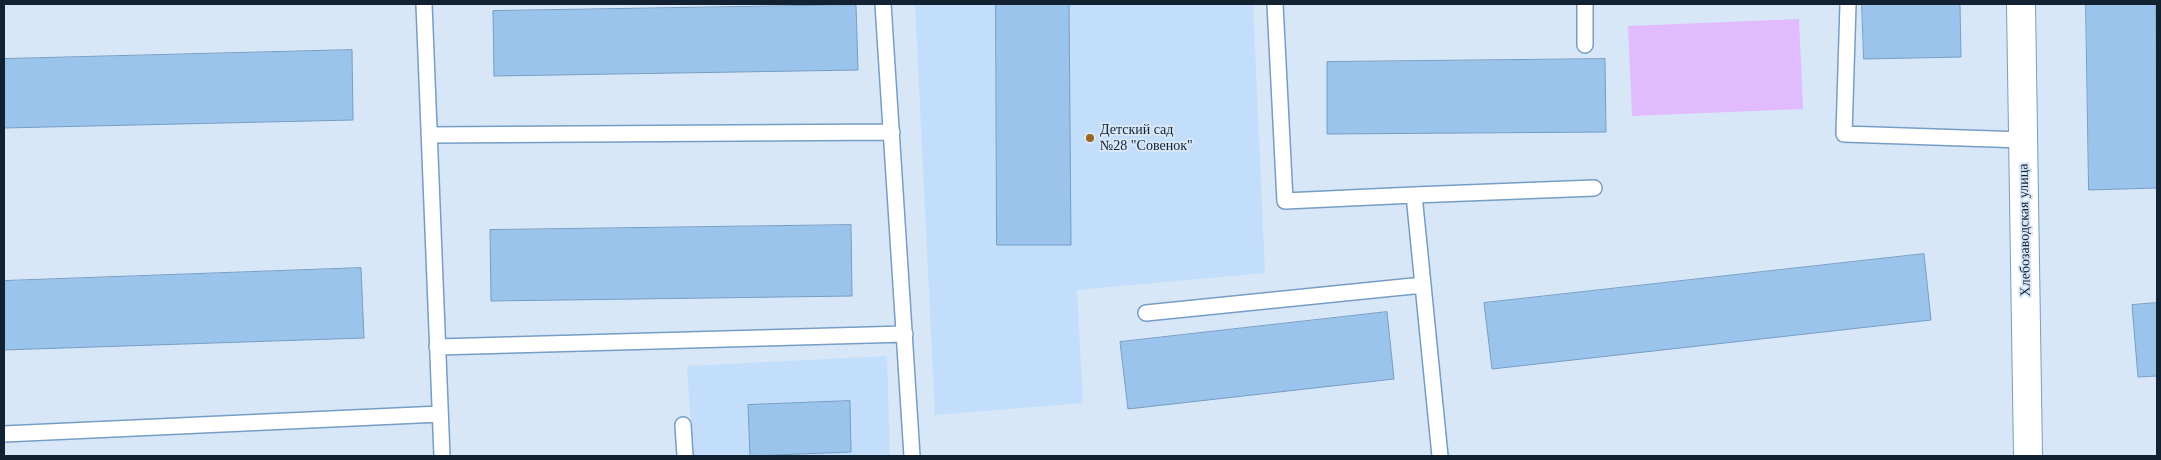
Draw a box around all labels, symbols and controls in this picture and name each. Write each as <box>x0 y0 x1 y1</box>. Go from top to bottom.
place label: Детский сад №28 "Совенок" <box>1100 122 1193 154</box>
marker: Детский сад №28 "Совенок" <box>1084 132 1096 144</box>
street label: Хлебозаводская улица <box>2015 163 2035 297</box>

